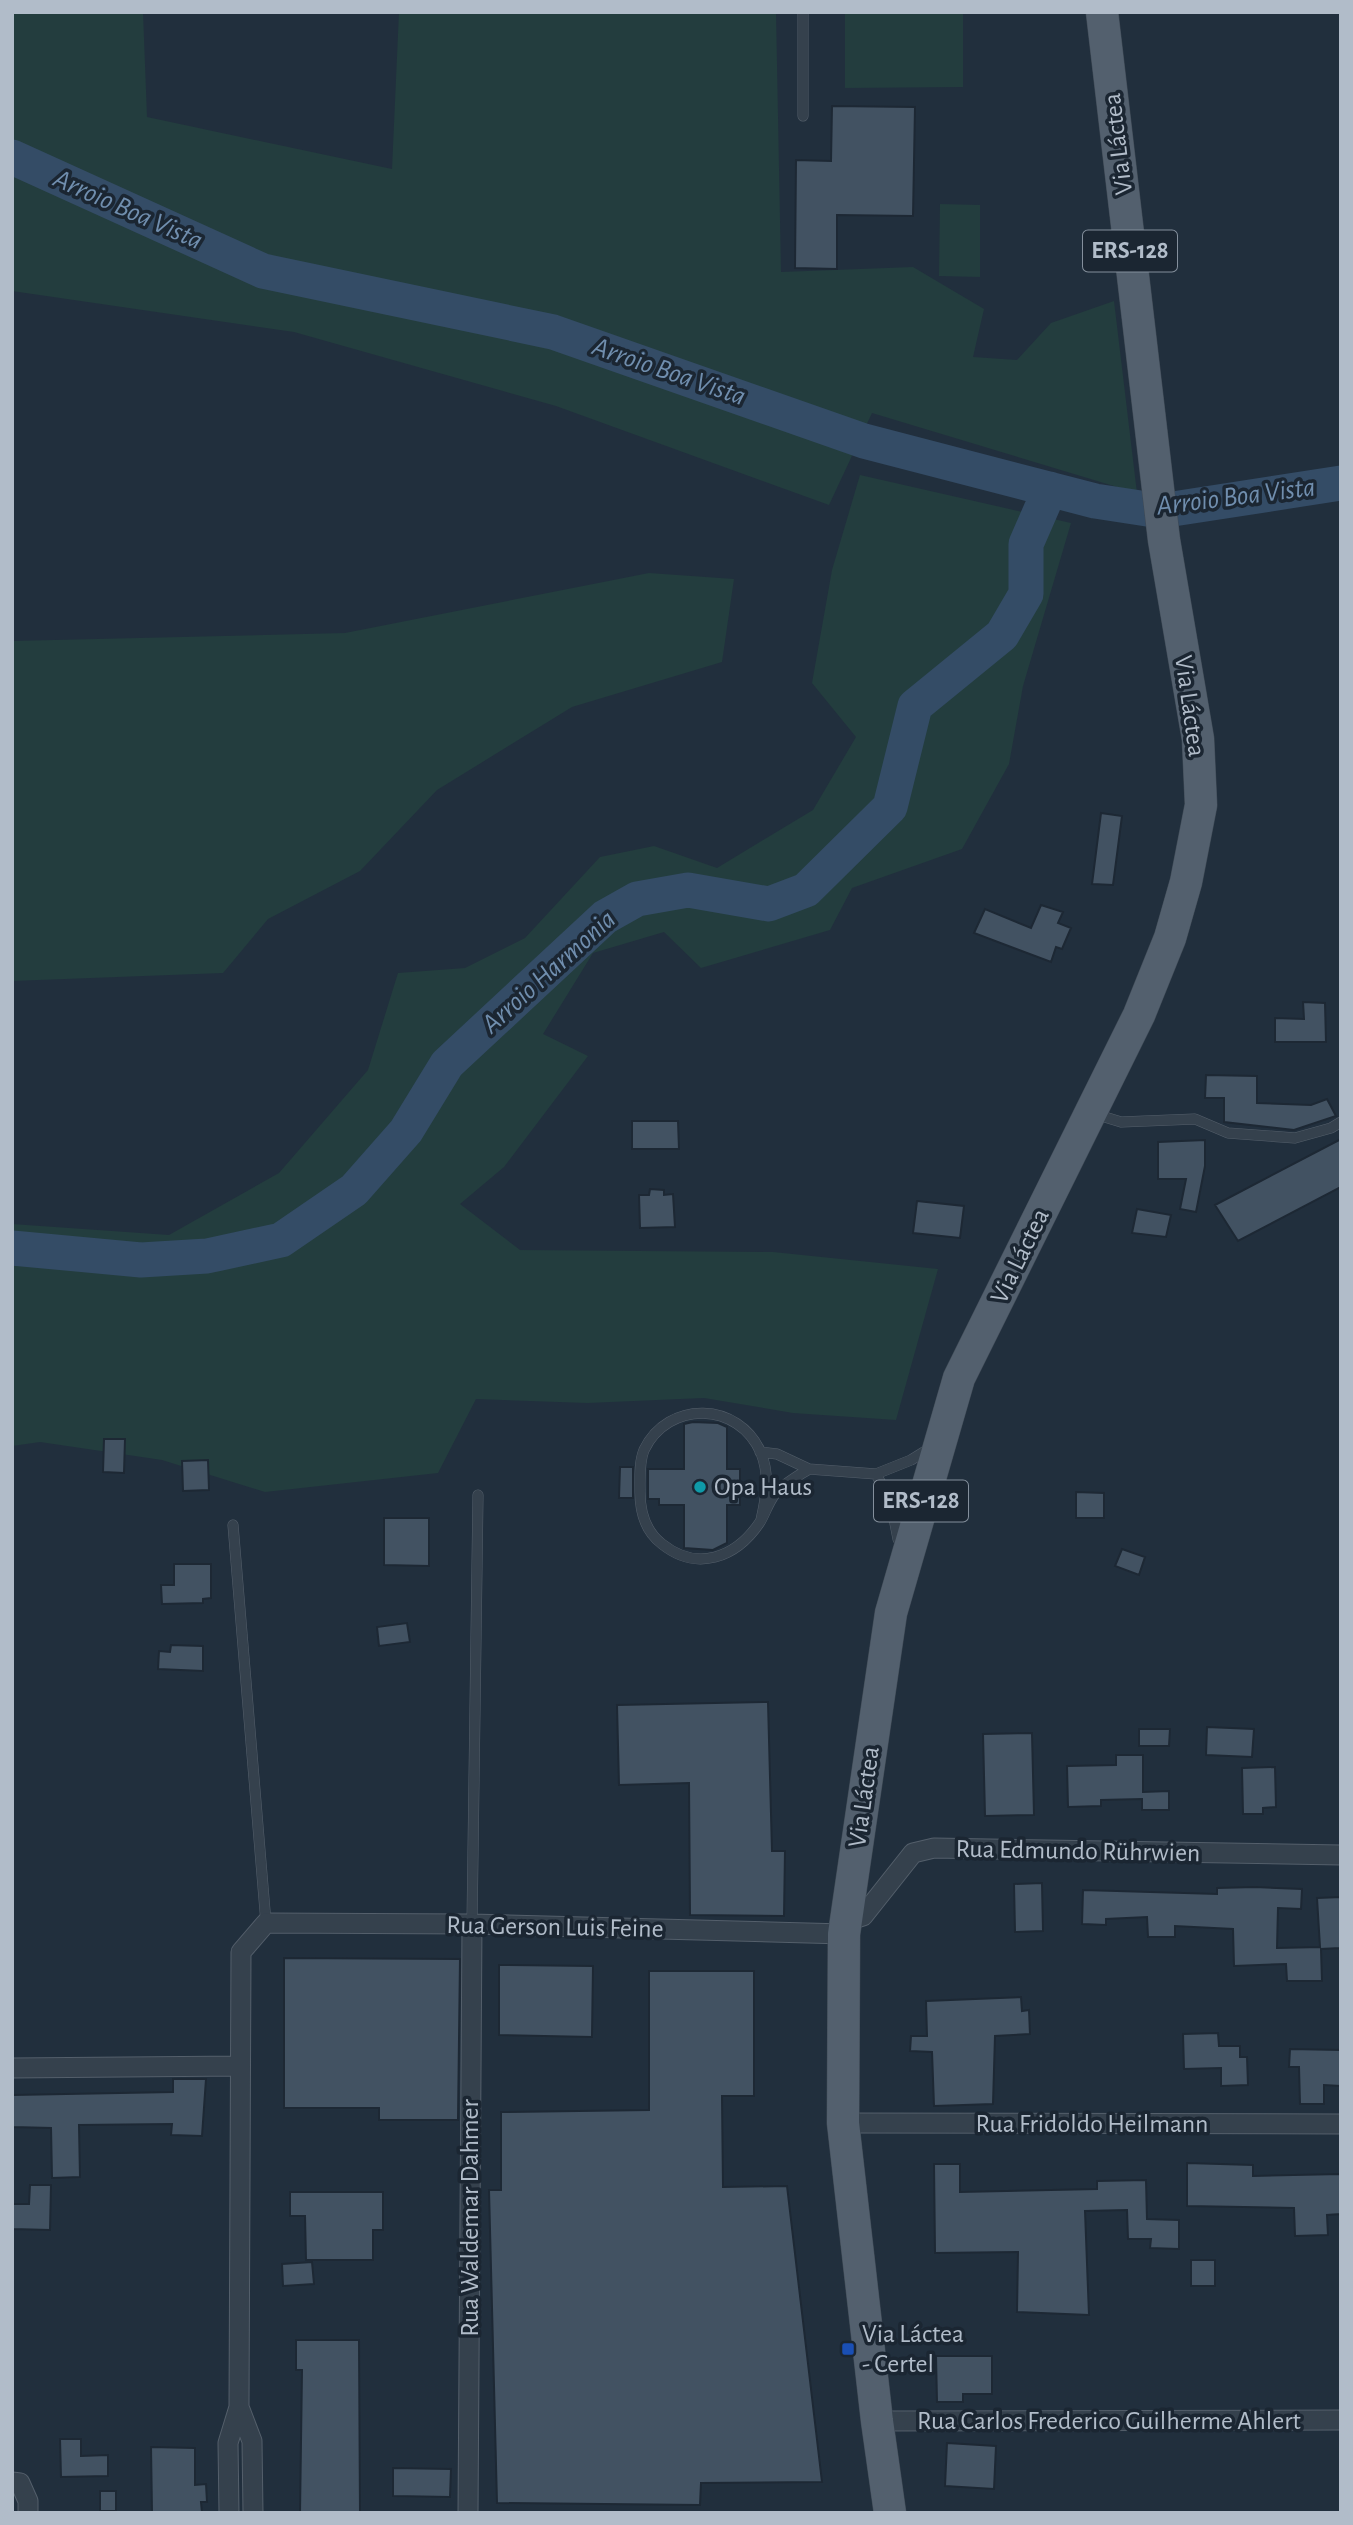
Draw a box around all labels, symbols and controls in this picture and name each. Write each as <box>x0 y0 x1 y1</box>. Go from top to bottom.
street label: Via Láctea <box>1099 92 1137 196</box>
water label: Arroio Boa Vista <box>48 164 207 255</box>
road number: ERS-128 <box>1083 230 1177 272</box>
water label: Arroio Boa Vista <box>588 332 749 411</box>
water label: Arroio Boa Vista <box>1154 473 1317 521</box>
street label: Via Láctea <box>1170 654 1210 758</box>
water label: Arroio Harmonia <box>476 905 621 1040</box>
street label: Via Láctea <box>986 1204 1054 1308</box>
place label: Opa Haus <box>714 1474 812 1500</box>
marker: Opa Haus <box>692 1479 708 1495</box>
road number: ERS-128 <box>874 1480 968 1521</box>
street label: Via Láctea <box>844 1745 884 1849</box>
street label: Rua Edmundo Rührwien <box>955 1836 1201 1866</box>
street label: Rua Gerson Luis Feine <box>446 1912 664 1942</box>
street label: Rua Waldemar Dahmer <box>457 2099 483 2337</box>
street label: Rua Fridoldo Heilmann <box>976 2111 1208 2137</box>
place label: Via Láctea - Certel <box>862 2321 964 2377</box>
marker: Via Láctea - Certel <box>840 2341 856 2357</box>
street label: Rua Carlos Frederico Guilherme Ahlert <box>917 2408 1301 2434</box>

